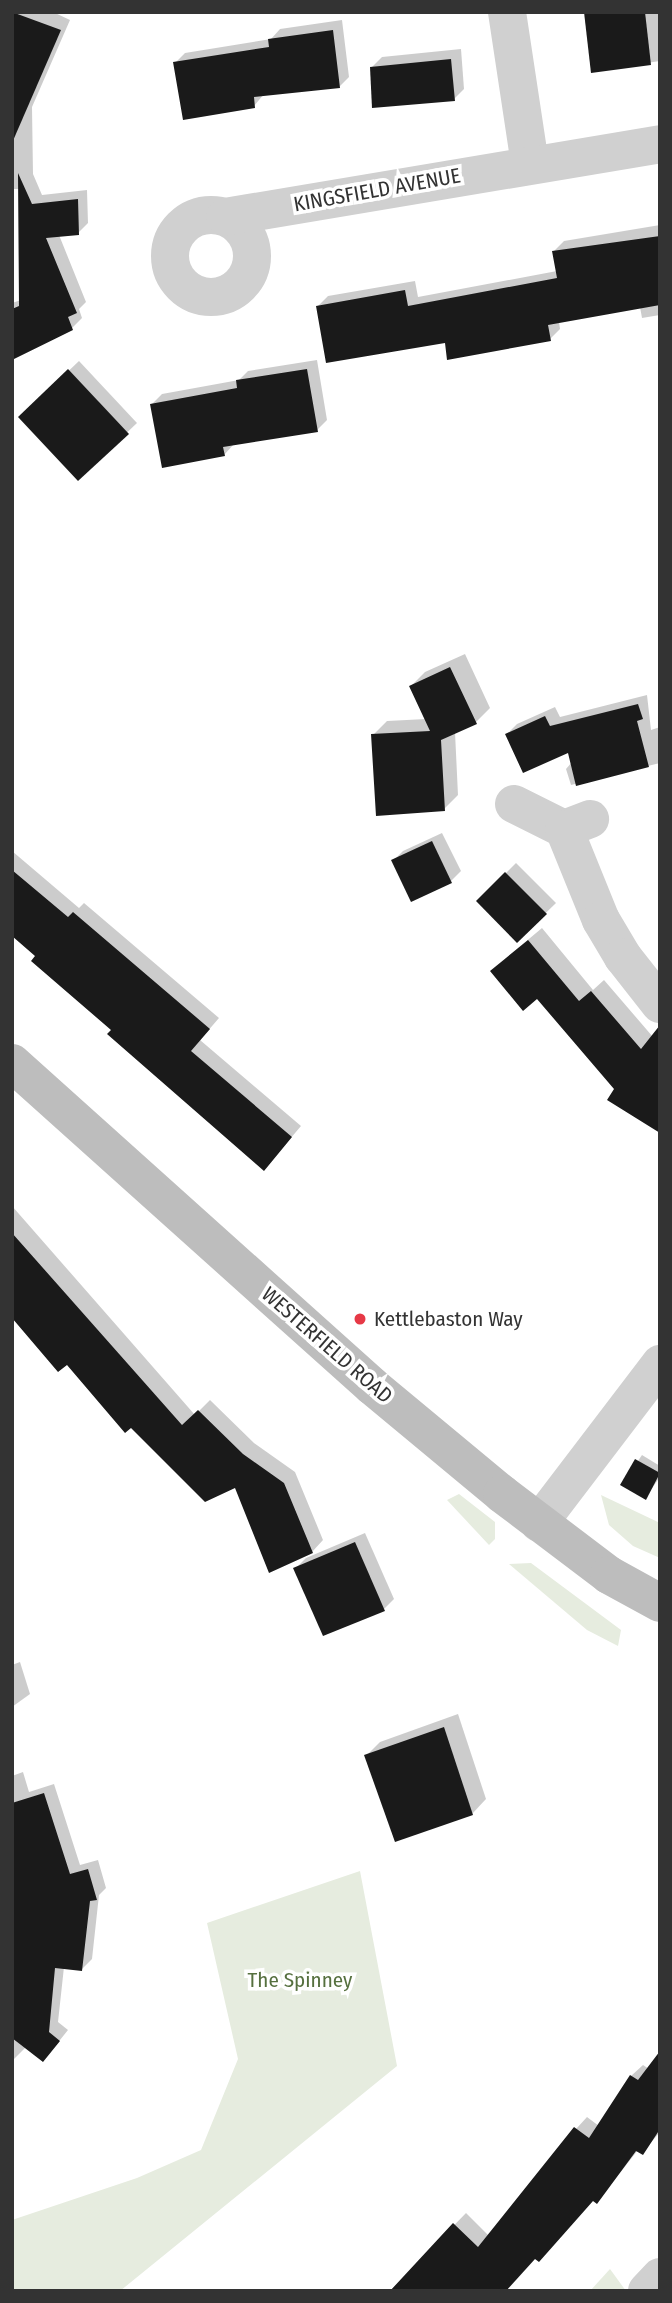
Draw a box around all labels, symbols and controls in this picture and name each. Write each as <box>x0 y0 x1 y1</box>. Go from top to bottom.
street label: KINGSFIELD AVENUE <box>292 163 462 217</box>
street label: WESTERFIELD ROAD <box>257 1281 397 1409</box>
place label: Kettlebaston Way <box>374 1306 523 1332</box>
marker: Kettlebaston Way <box>352 1311 368 1327</box>
park label: The Spinney <box>248 1967 352 1993</box>

